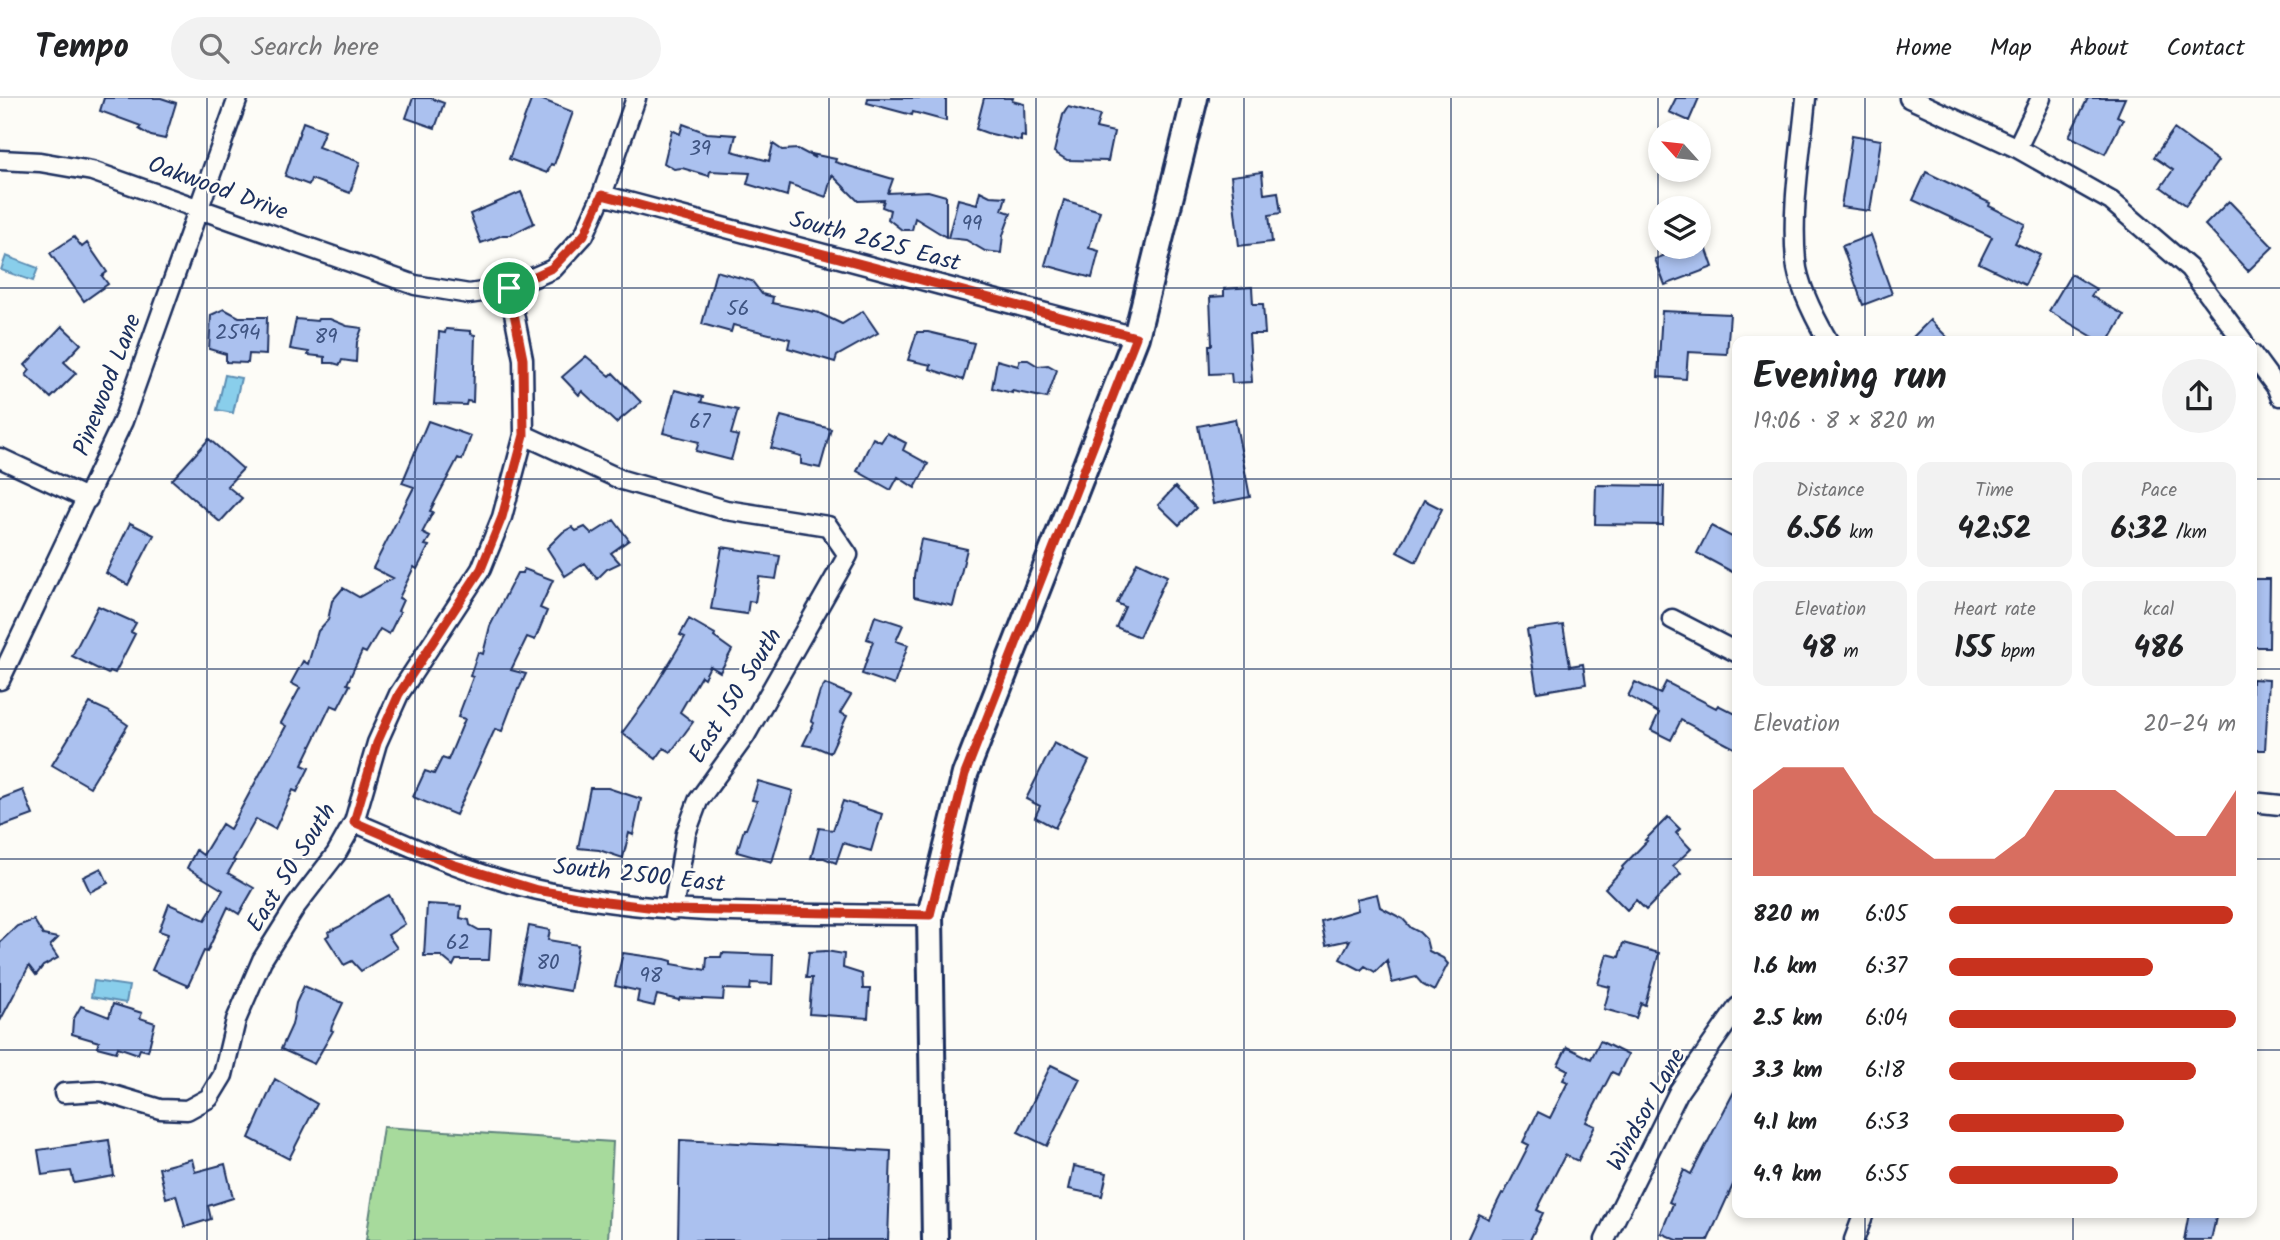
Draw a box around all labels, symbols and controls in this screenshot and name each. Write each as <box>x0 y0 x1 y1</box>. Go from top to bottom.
search box <box>171 17 661 80</box>
text: Tempo <box>35 22 129 75</box>
text: Search here <box>251 27 379 69</box>
icon: search <box>195 29 233 67</box>
text: Home <box>1895 29 1952 68</box>
text: Map <box>1990 29 2032 68</box>
text: About <box>2070 29 2128 68</box>
text: Contact <box>2166 29 2245 68</box>
north arrow <box>1648 119 1712 182</box>
map controls <box>1648 119 1711 259</box>
house number: 39 <box>689 133 711 166</box>
street label: Oakwood Drive <box>142 146 294 232</box>
button: layers <box>1648 196 1711 259</box>
street label: South 2625 East <box>785 200 965 284</box>
house number: 99 <box>962 208 982 241</box>
pin <box>479 258 539 318</box>
icon: arrive <box>490 269 528 307</box>
house number: 56 <box>727 293 749 326</box>
street label: Pinewood Lane <box>63 308 153 462</box>
house number: 2594 <box>215 317 261 350</box>
house number: 89 <box>315 321 337 354</box>
text: Evening run <box>1753 348 1947 408</box>
button: share <box>2162 359 2236 433</box>
text: 19:06 · 8 × 820 m <box>1753 404 1935 440</box>
house number: 67 <box>689 406 712 439</box>
text: Distance <box>1796 476 1864 506</box>
text: Time <box>1975 476 2014 506</box>
text: Pace <box>2141 476 2177 506</box>
text: 6.56 <box>1787 506 1842 554</box>
text: 42:52 <box>1958 506 2031 554</box>
text: 6:32 <box>2111 506 2168 554</box>
text: km <box>1842 518 1873 548</box>
text: /km <box>2168 518 2207 548</box>
text: Elevation <box>1794 595 1866 625</box>
text: Heart rate <box>1953 595 2036 625</box>
text: kcal <box>2143 595 2174 625</box>
street label: East 150 South <box>679 620 793 772</box>
text: 48 <box>1802 625 1836 673</box>
text: 155 <box>1954 625 1993 673</box>
text: 486 <box>2134 625 2184 673</box>
text: m <box>1836 637 1859 667</box>
text: bpm <box>1993 637 2035 667</box>
text: Elevation <box>1753 707 1840 743</box>
text: 20–24 m <box>2144 707 2236 743</box>
street label: East 50 South <box>237 796 347 940</box>
street label: South 2500 East <box>551 848 727 904</box>
text: 820 m <box>1753 897 1819 933</box>
text: 6:05 <box>1865 897 1907 933</box>
house number: 62 <box>446 927 470 960</box>
house number: 80 <box>536 947 560 980</box>
text: 1.6 km <box>1753 949 1817 985</box>
text: 6:37 <box>1865 949 1907 985</box>
house number: 98 <box>640 960 663 993</box>
text: 2.5 km <box>1753 1001 1823 1037</box>
text: 6:04 <box>1865 1001 1908 1037</box>
street label: Windsor Lane <box>1597 1041 1697 1179</box>
text: 3.3 km <box>1753 1053 1823 1089</box>
text: 6:18 <box>1865 1053 1905 1089</box>
text: 4.1 km <box>1753 1105 1817 1141</box>
text: 6:53 <box>1865 1105 1909 1141</box>
text: 4.9 km <box>1753 1157 1822 1193</box>
text: 6:55 <box>1865 1157 1908 1193</box>

